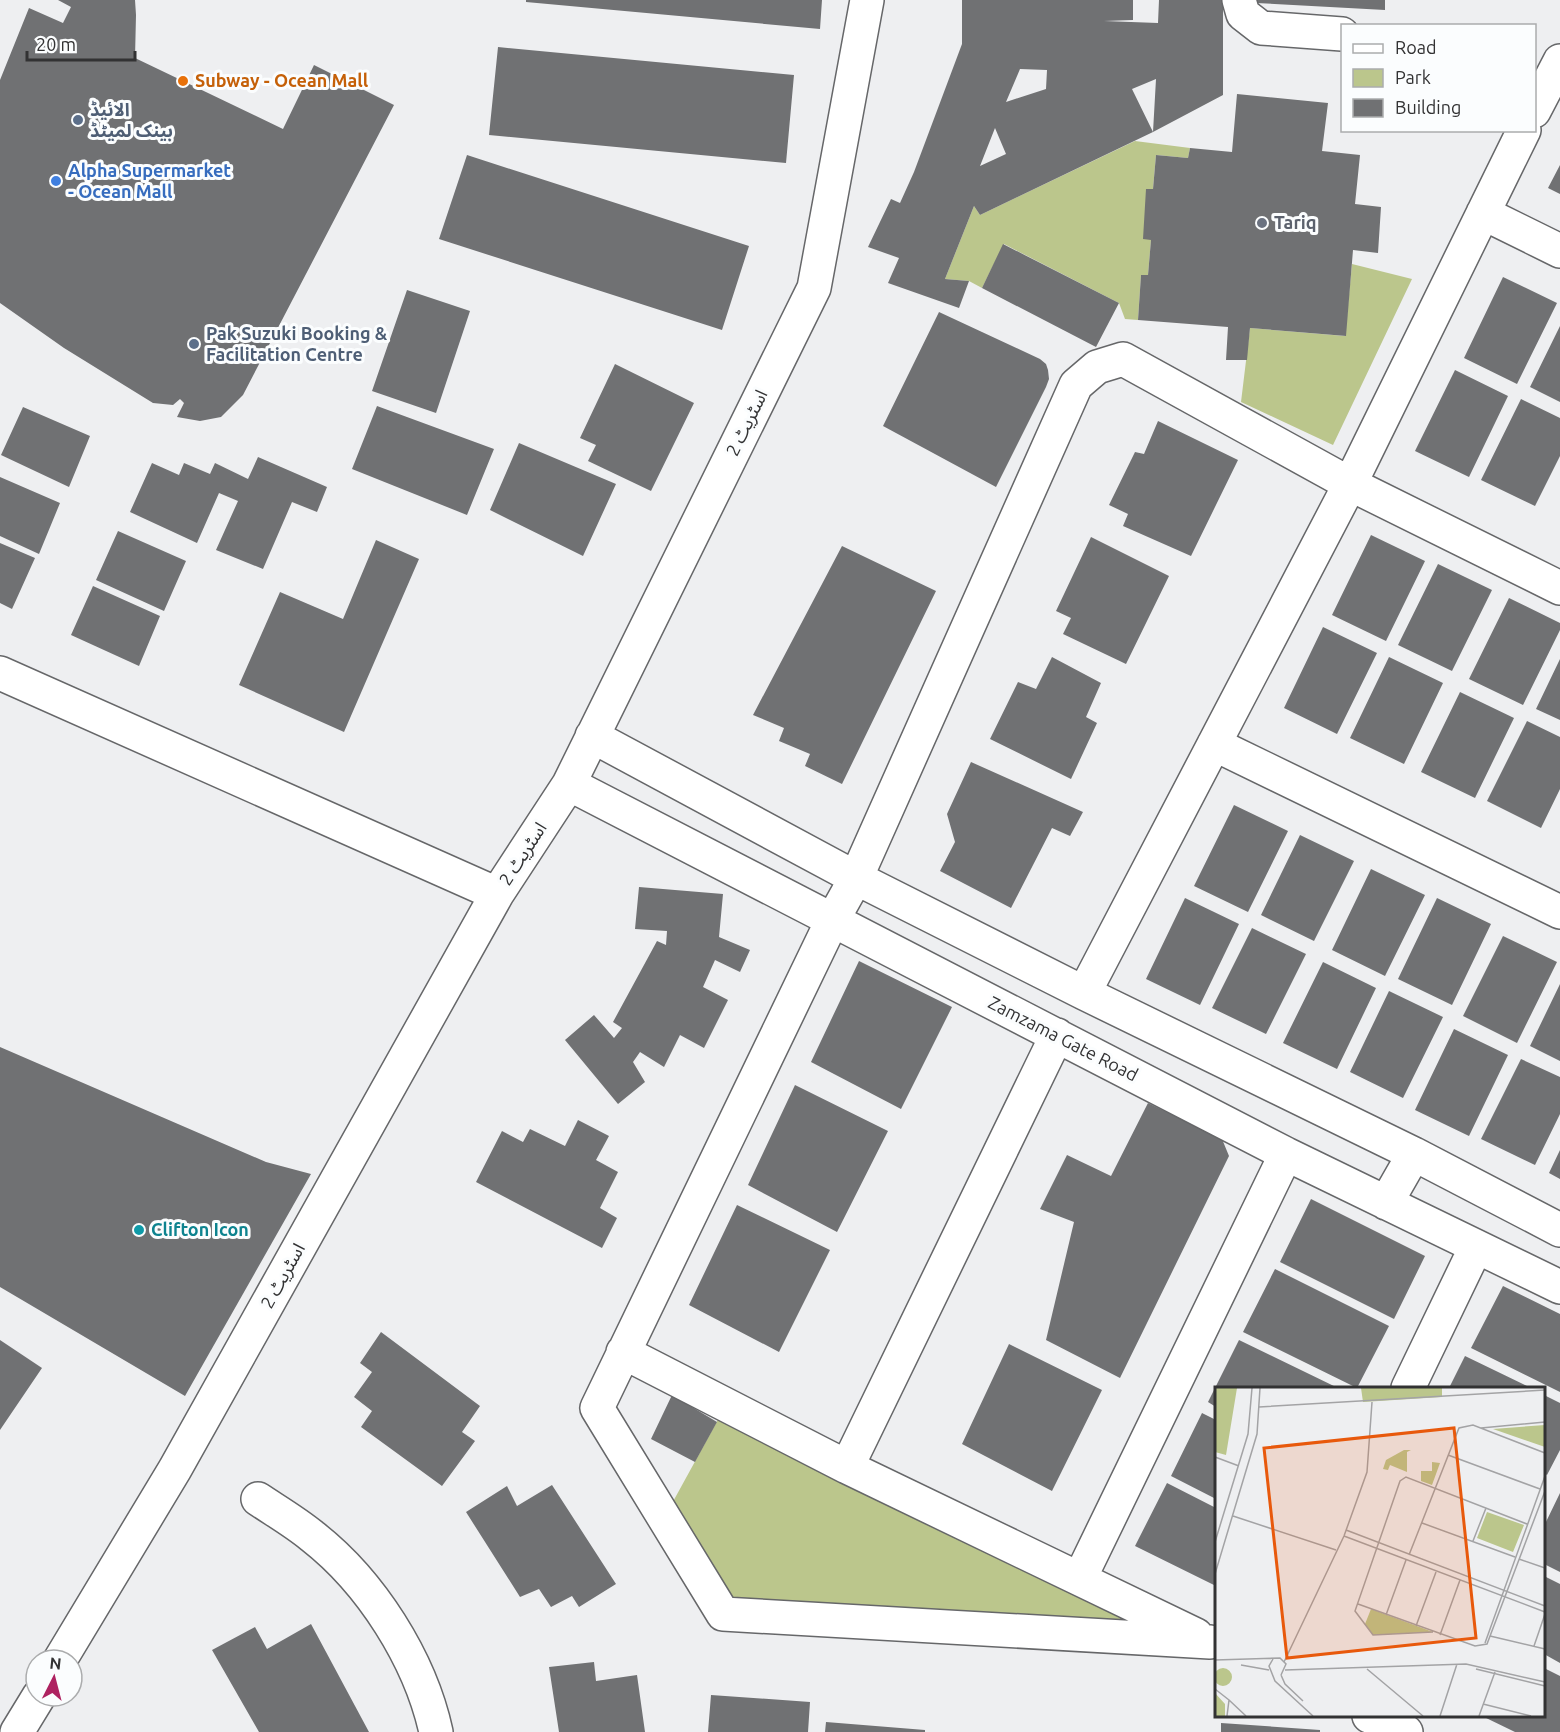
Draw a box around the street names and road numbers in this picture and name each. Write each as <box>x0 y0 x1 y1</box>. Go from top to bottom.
street label: اسٹریٹ 2 <box>722 386 772 460</box>
street label: اسٹریٹ 2 <box>494 818 552 890</box>
street label: Zamzama Gate Road <box>985 992 1142 1085</box>
street label: اسٹریٹ 2 <box>256 1240 310 1312</box>

